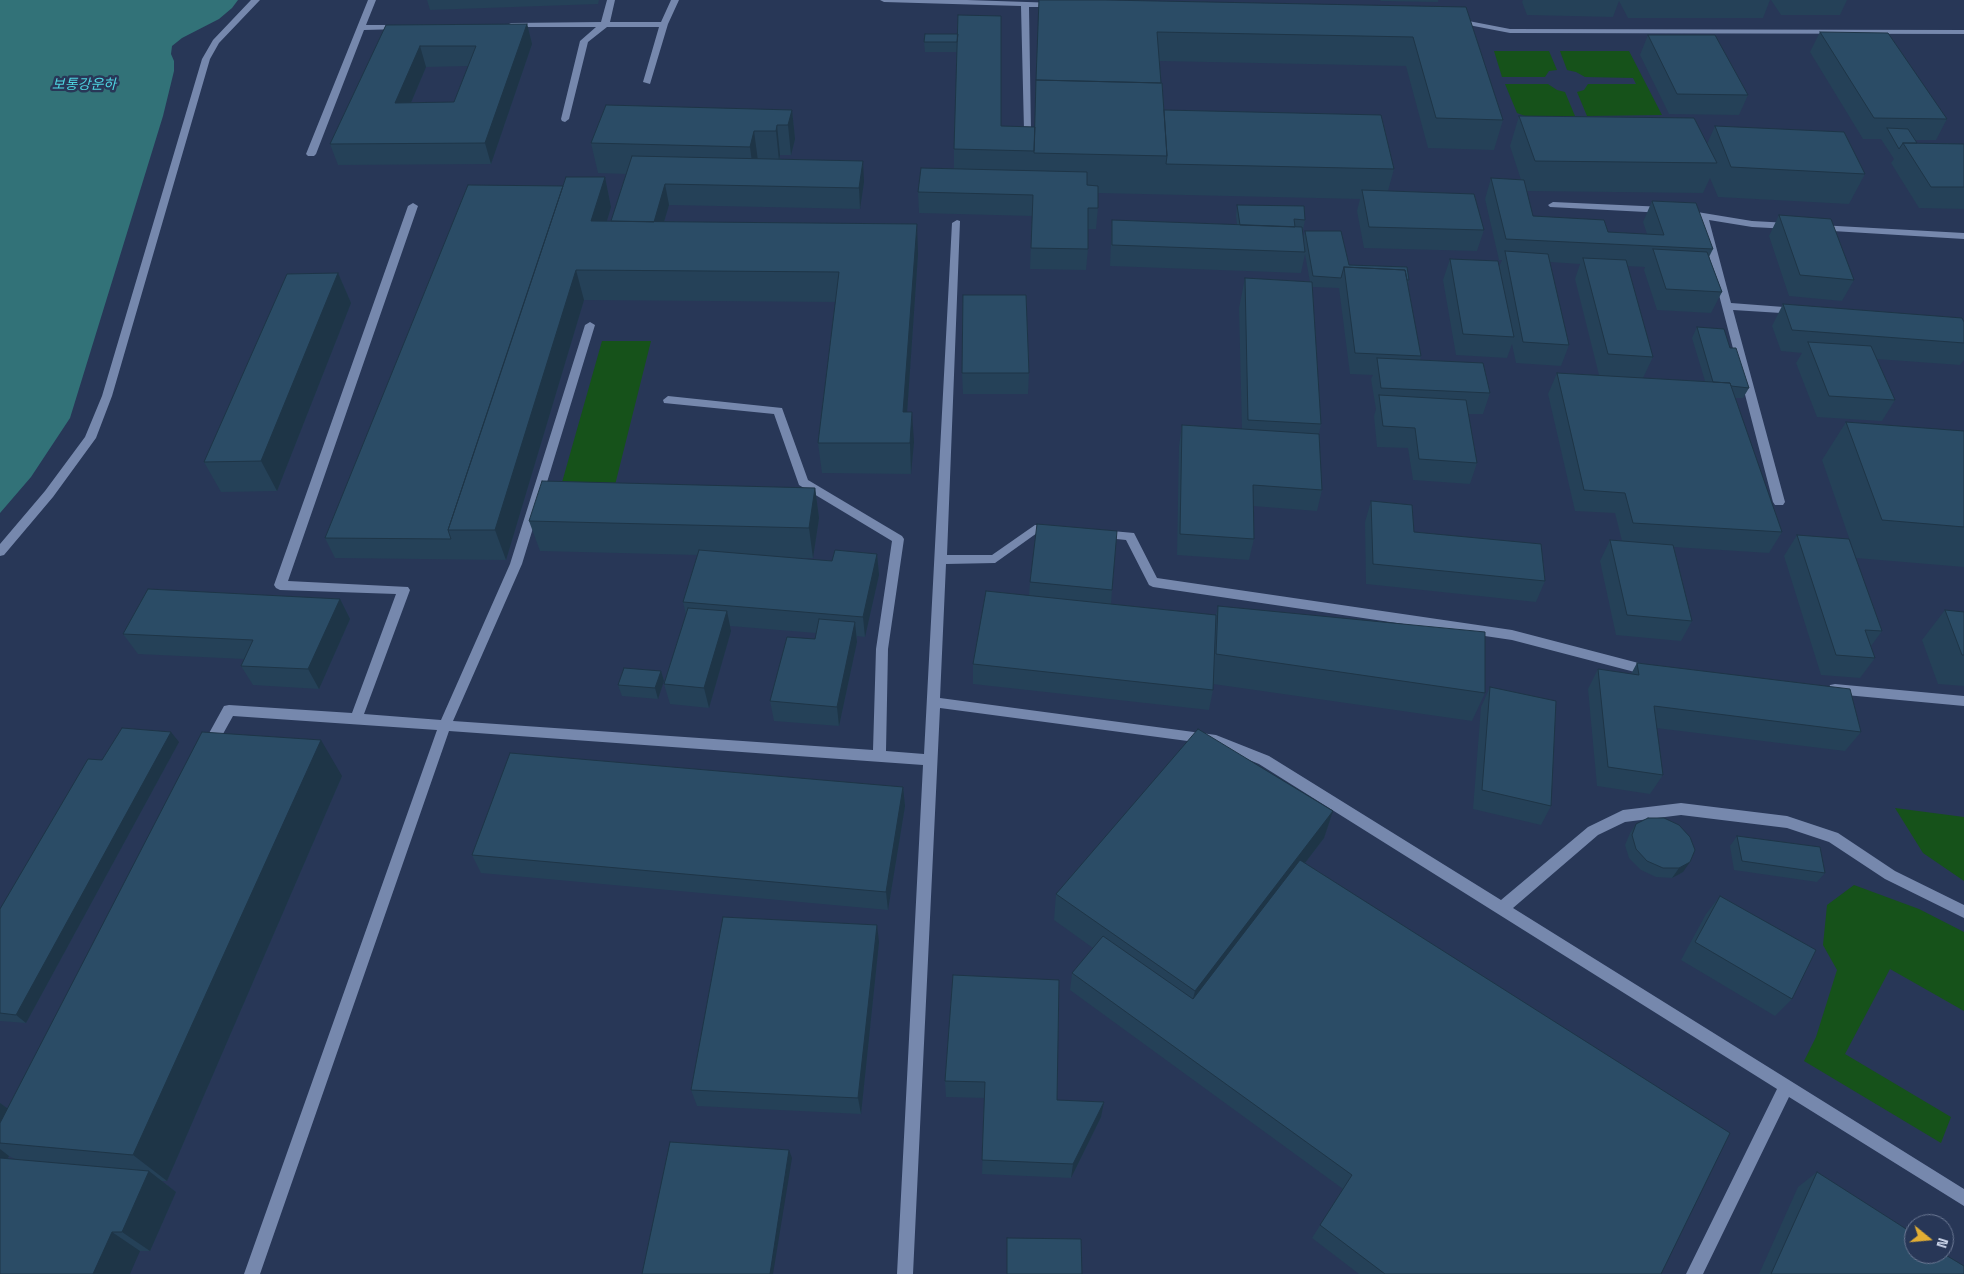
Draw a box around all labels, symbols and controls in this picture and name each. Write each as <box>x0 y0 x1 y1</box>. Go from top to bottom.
water label: 보통강운하 <box>52 77 116 93</box>
north arrow <box>1904 1214 1954 1264</box>
text: N <box>1932 1236 1952 1250</box>

